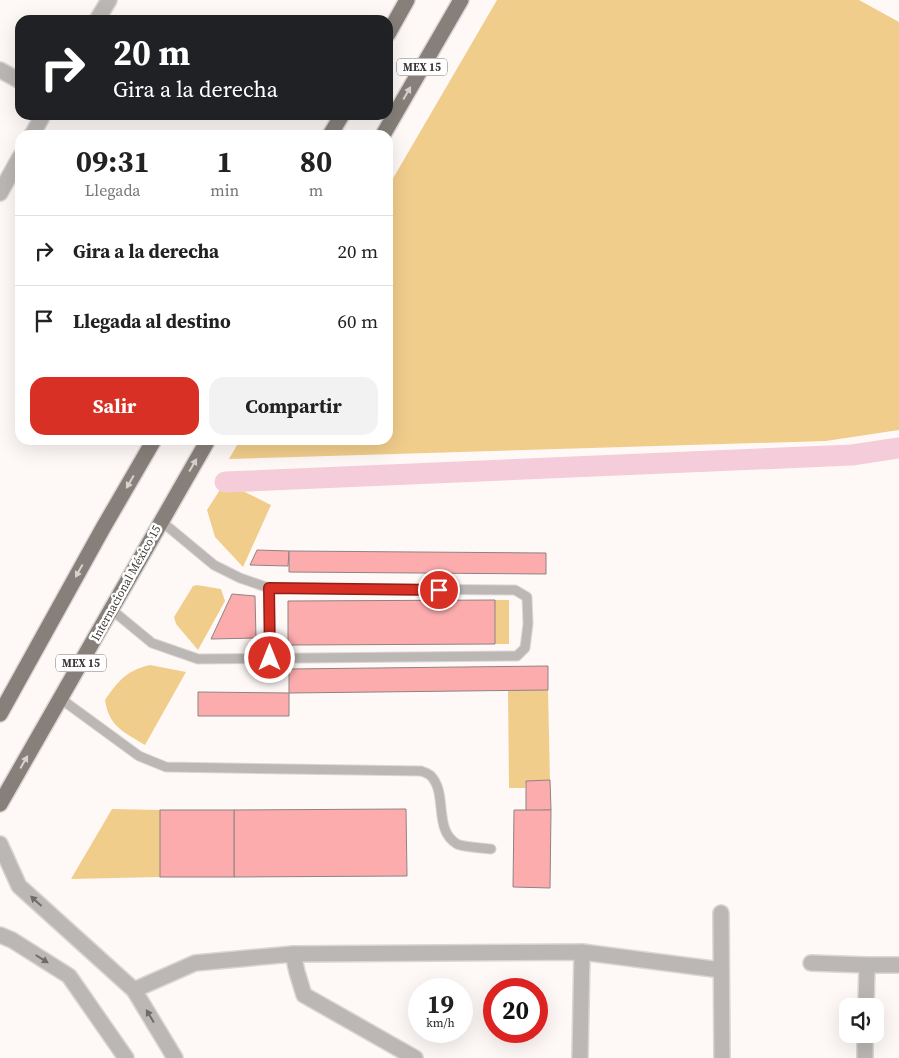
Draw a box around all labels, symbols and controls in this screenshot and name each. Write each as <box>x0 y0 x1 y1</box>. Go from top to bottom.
text: 20 m <box>113 29 190 77</box>
icon: right <box>30 35 95 100</box>
road number: MEX 15 <box>397 58 447 76</box>
text: Gira a la derecha <box>113 74 278 104</box>
one-way arrow <box>403 86 412 99</box>
text: 09:31 <box>76 141 150 182</box>
text: 1 <box>217 141 233 182</box>
text: 80 <box>300 141 332 182</box>
text: Llegada <box>85 179 140 201</box>
text: min <box>210 179 239 201</box>
text: m <box>309 179 323 201</box>
icon: right <box>30 237 58 265</box>
text: Gira a la derecha <box>73 238 219 264</box>
text: 20 m <box>337 238 378 264</box>
icon: arrive <box>30 307 58 335</box>
text: Llegada al destino <box>73 308 231 334</box>
text: 60 m <box>337 308 378 334</box>
button: Salir <box>30 377 199 435</box>
button: Compartir <box>209 377 378 435</box>
one-way arrow <box>189 458 197 473</box>
one-way arrow <box>125 476 134 489</box>
street label: Internacional México 15 <box>88 522 164 644</box>
one-way arrow <box>75 564 83 578</box>
pin <box>418 569 460 611</box>
icon: arrive <box>425 576 453 604</box>
position arrow <box>243 631 295 683</box>
road number: MEX 15 <box>56 654 106 671</box>
one-way arrow <box>20 756 29 769</box>
one-way arrow <box>31 895 43 907</box>
one-way arrow <box>36 954 49 964</box>
speed limit sign: 20 <box>483 978 548 1043</box>
text: 19 <box>427 987 454 1021</box>
map controls <box>839 998 884 1043</box>
button: sound <box>839 998 884 1043</box>
one-way arrow <box>145 1010 154 1023</box>
text: km/h <box>426 1015 455 1031</box>

